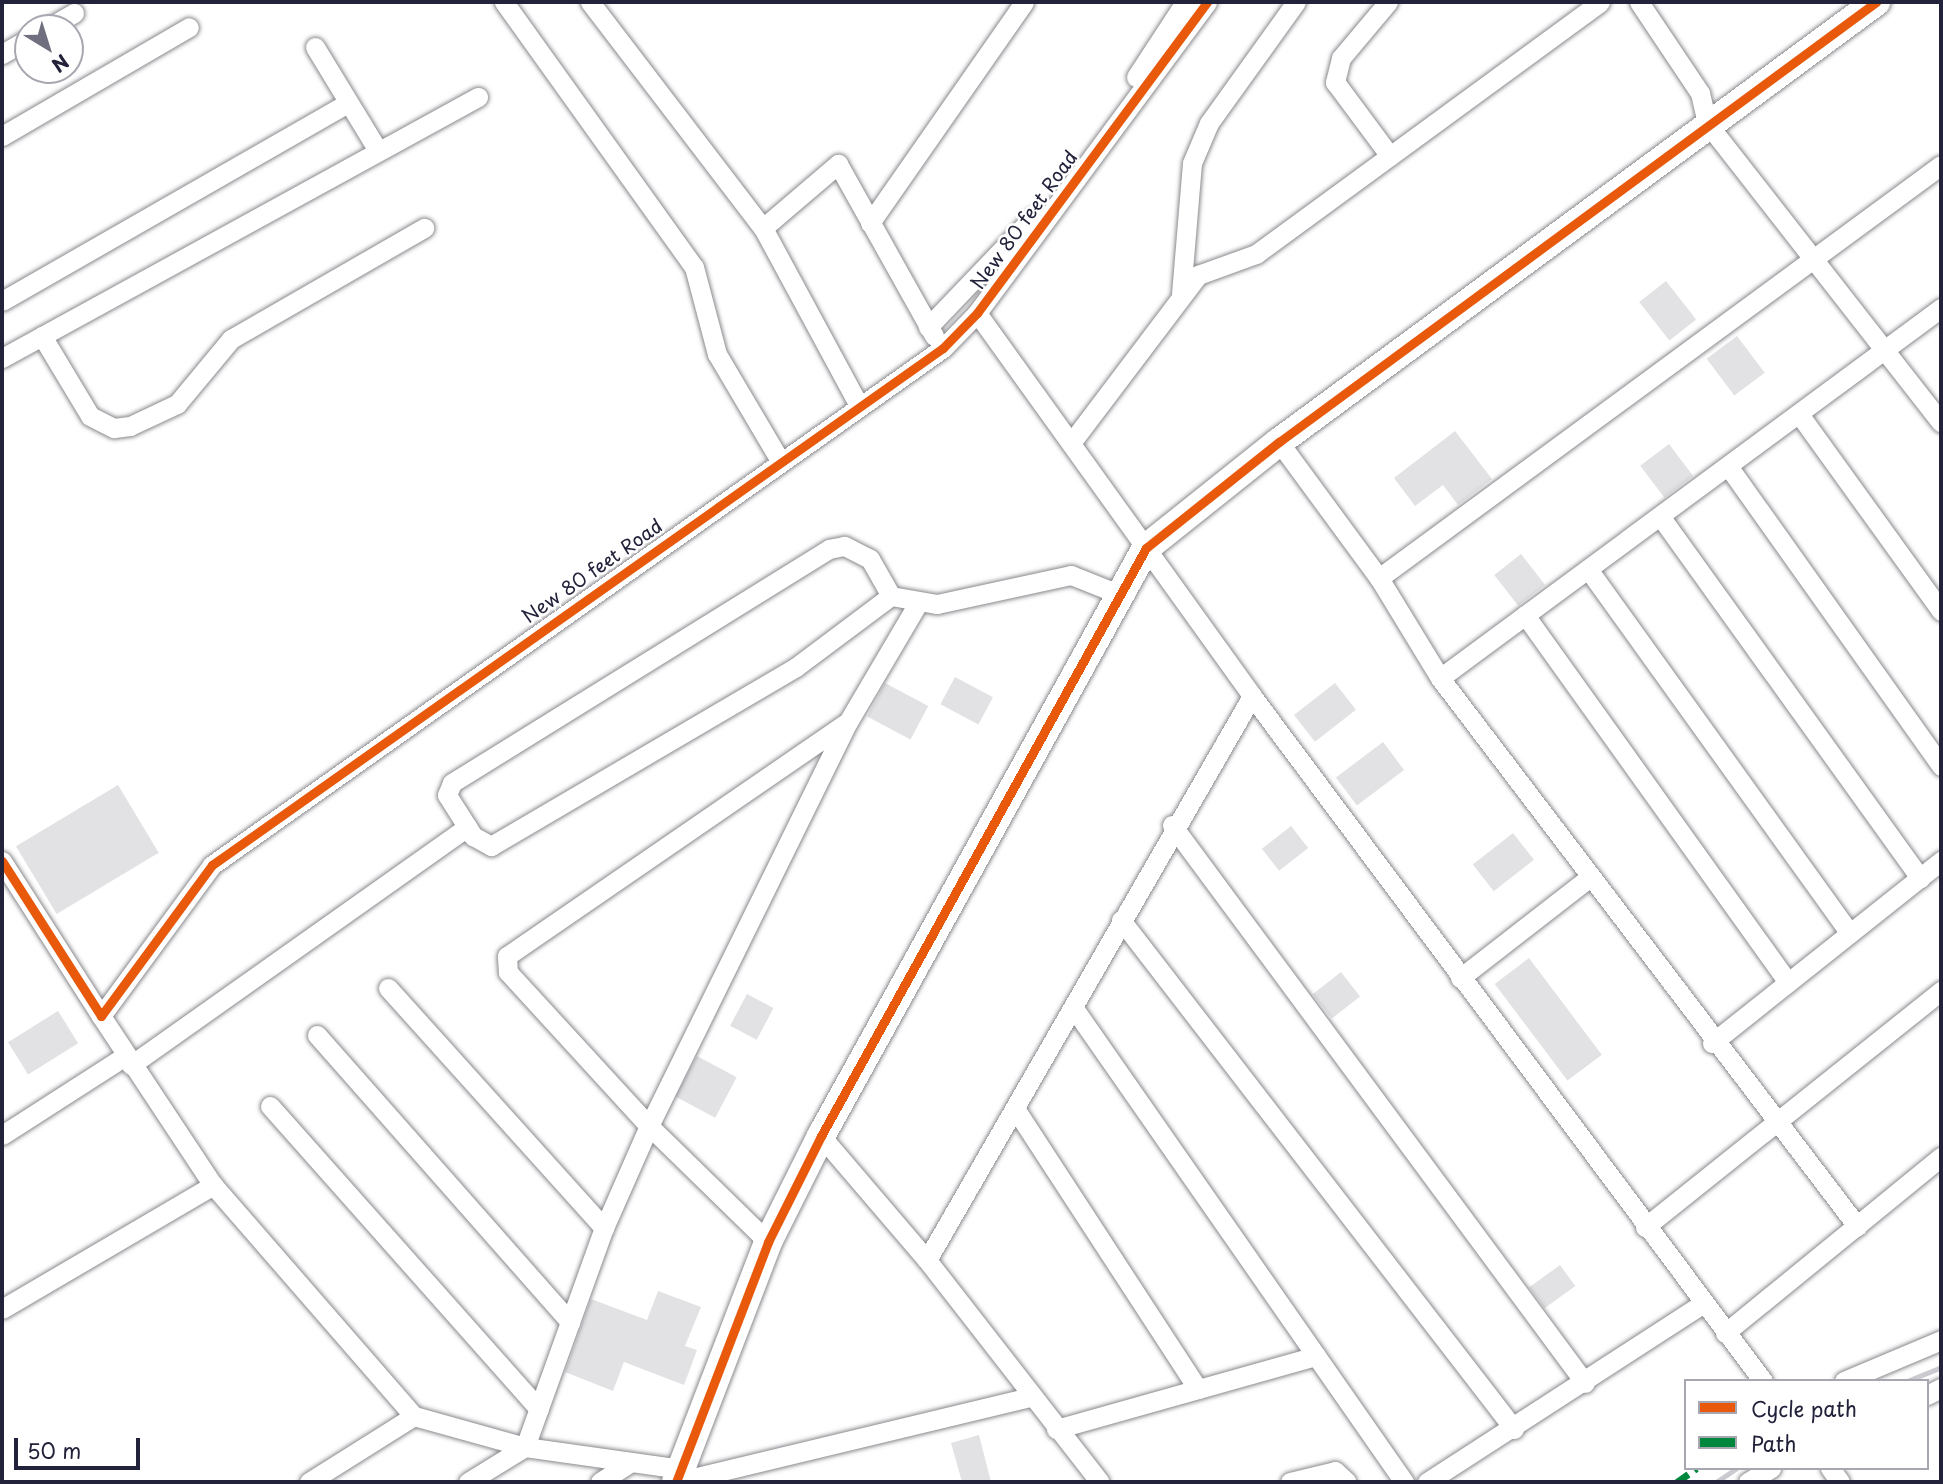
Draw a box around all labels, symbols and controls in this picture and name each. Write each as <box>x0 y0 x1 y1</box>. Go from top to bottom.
north arrow <box>14 14 84 84</box>
text: N <box>46 48 75 80</box>
street label: New 80 feet Road <box>966 146 1082 294</box>
street label: New 80 feet Road <box>518 514 666 628</box>
legend <box>1684 1379 1929 1470</box>
text: Cycle path <box>1751 1392 1857 1424</box>
scale bar <box>18 1424 144 1468</box>
text: Path <box>1751 1427 1796 1459</box>
text: 50 m <box>27 1434 81 1466</box>

